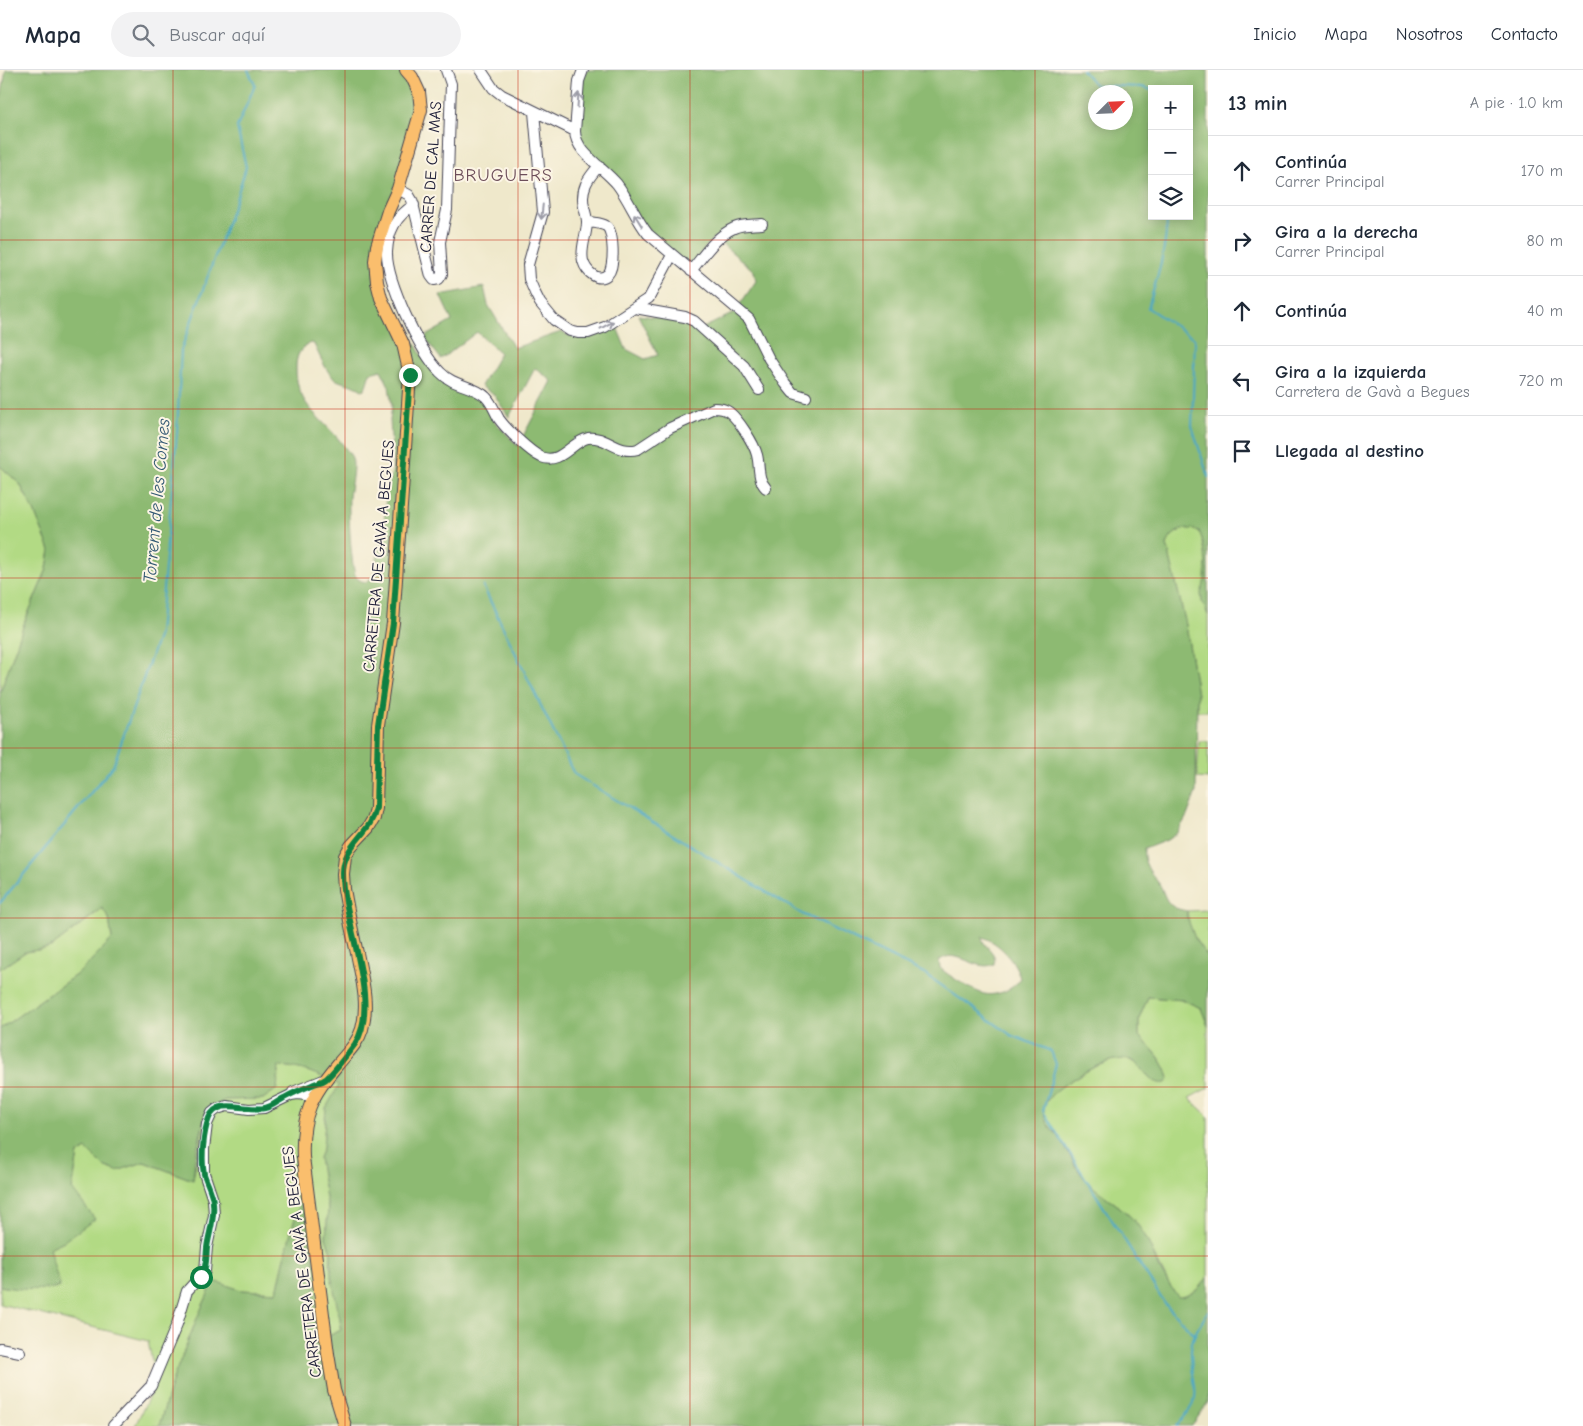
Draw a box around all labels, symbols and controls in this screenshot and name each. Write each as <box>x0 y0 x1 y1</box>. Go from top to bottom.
search box <box>111 12 461 57</box>
text: Mapa <box>25 21 81 49</box>
icon: search <box>129 21 157 49</box>
text: Buscar aquí <box>169 24 265 46</box>
text: Inicio <box>1253 24 1297 45</box>
text: Mapa <box>1325 24 1368 45</box>
text: Nosotros <box>1396 24 1463 45</box>
text: Contacto <box>1491 24 1558 45</box>
north arrow <box>1088 85 1133 130</box>
map controls <box>1148 85 1193 220</box>
button: + <box>1148 85 1193 130</box>
text: 13 min <box>1228 91 1287 115</box>
one-way arrow <box>573 92 582 108</box>
text: A pie · 1.0 km <box>1470 94 1563 112</box>
street label: CARRER DE CAL MAS <box>417 101 445 253</box>
button: − <box>1148 130 1193 175</box>
text: Continúa <box>1275 151 1347 173</box>
icon: ahead <box>1228 157 1256 185</box>
text: 170 m <box>1521 162 1563 180</box>
district label: BRUGUERS <box>453 165 553 186</box>
text: Carrer Principal <box>1275 173 1385 191</box>
button: layers <box>1148 175 1193 220</box>
one-way arrow <box>537 204 547 220</box>
one-way arrow <box>633 214 643 228</box>
text: Gira a la derecha <box>1275 221 1418 243</box>
icon: right <box>1228 227 1256 255</box>
text: 80 m <box>1526 232 1563 250</box>
text: Carrer Principal <box>1275 243 1385 261</box>
icon: ahead <box>1228 297 1256 325</box>
text: Continúa <box>1275 300 1347 322</box>
text: 40 m <box>1527 302 1563 320</box>
one-way arrow <box>599 320 614 330</box>
text: Gira a la izquierda <box>1275 361 1426 383</box>
route end <box>399 364 422 387</box>
icon: left <box>1228 367 1256 395</box>
text: 720 m <box>1519 372 1563 390</box>
text: Carretera de Gavà a Begues <box>1275 383 1470 401</box>
water label: Torrent de les Comes <box>139 417 175 584</box>
icon: arrive <box>1228 437 1256 465</box>
street label: CARRETERA DE GAVÀ A BEGUES <box>359 439 398 673</box>
text: Llegada al destino <box>1275 440 1424 462</box>
street label: CARRETERA DE GAVÀ A BEGUES <box>278 1145 325 1379</box>
route start <box>190 1266 213 1289</box>

